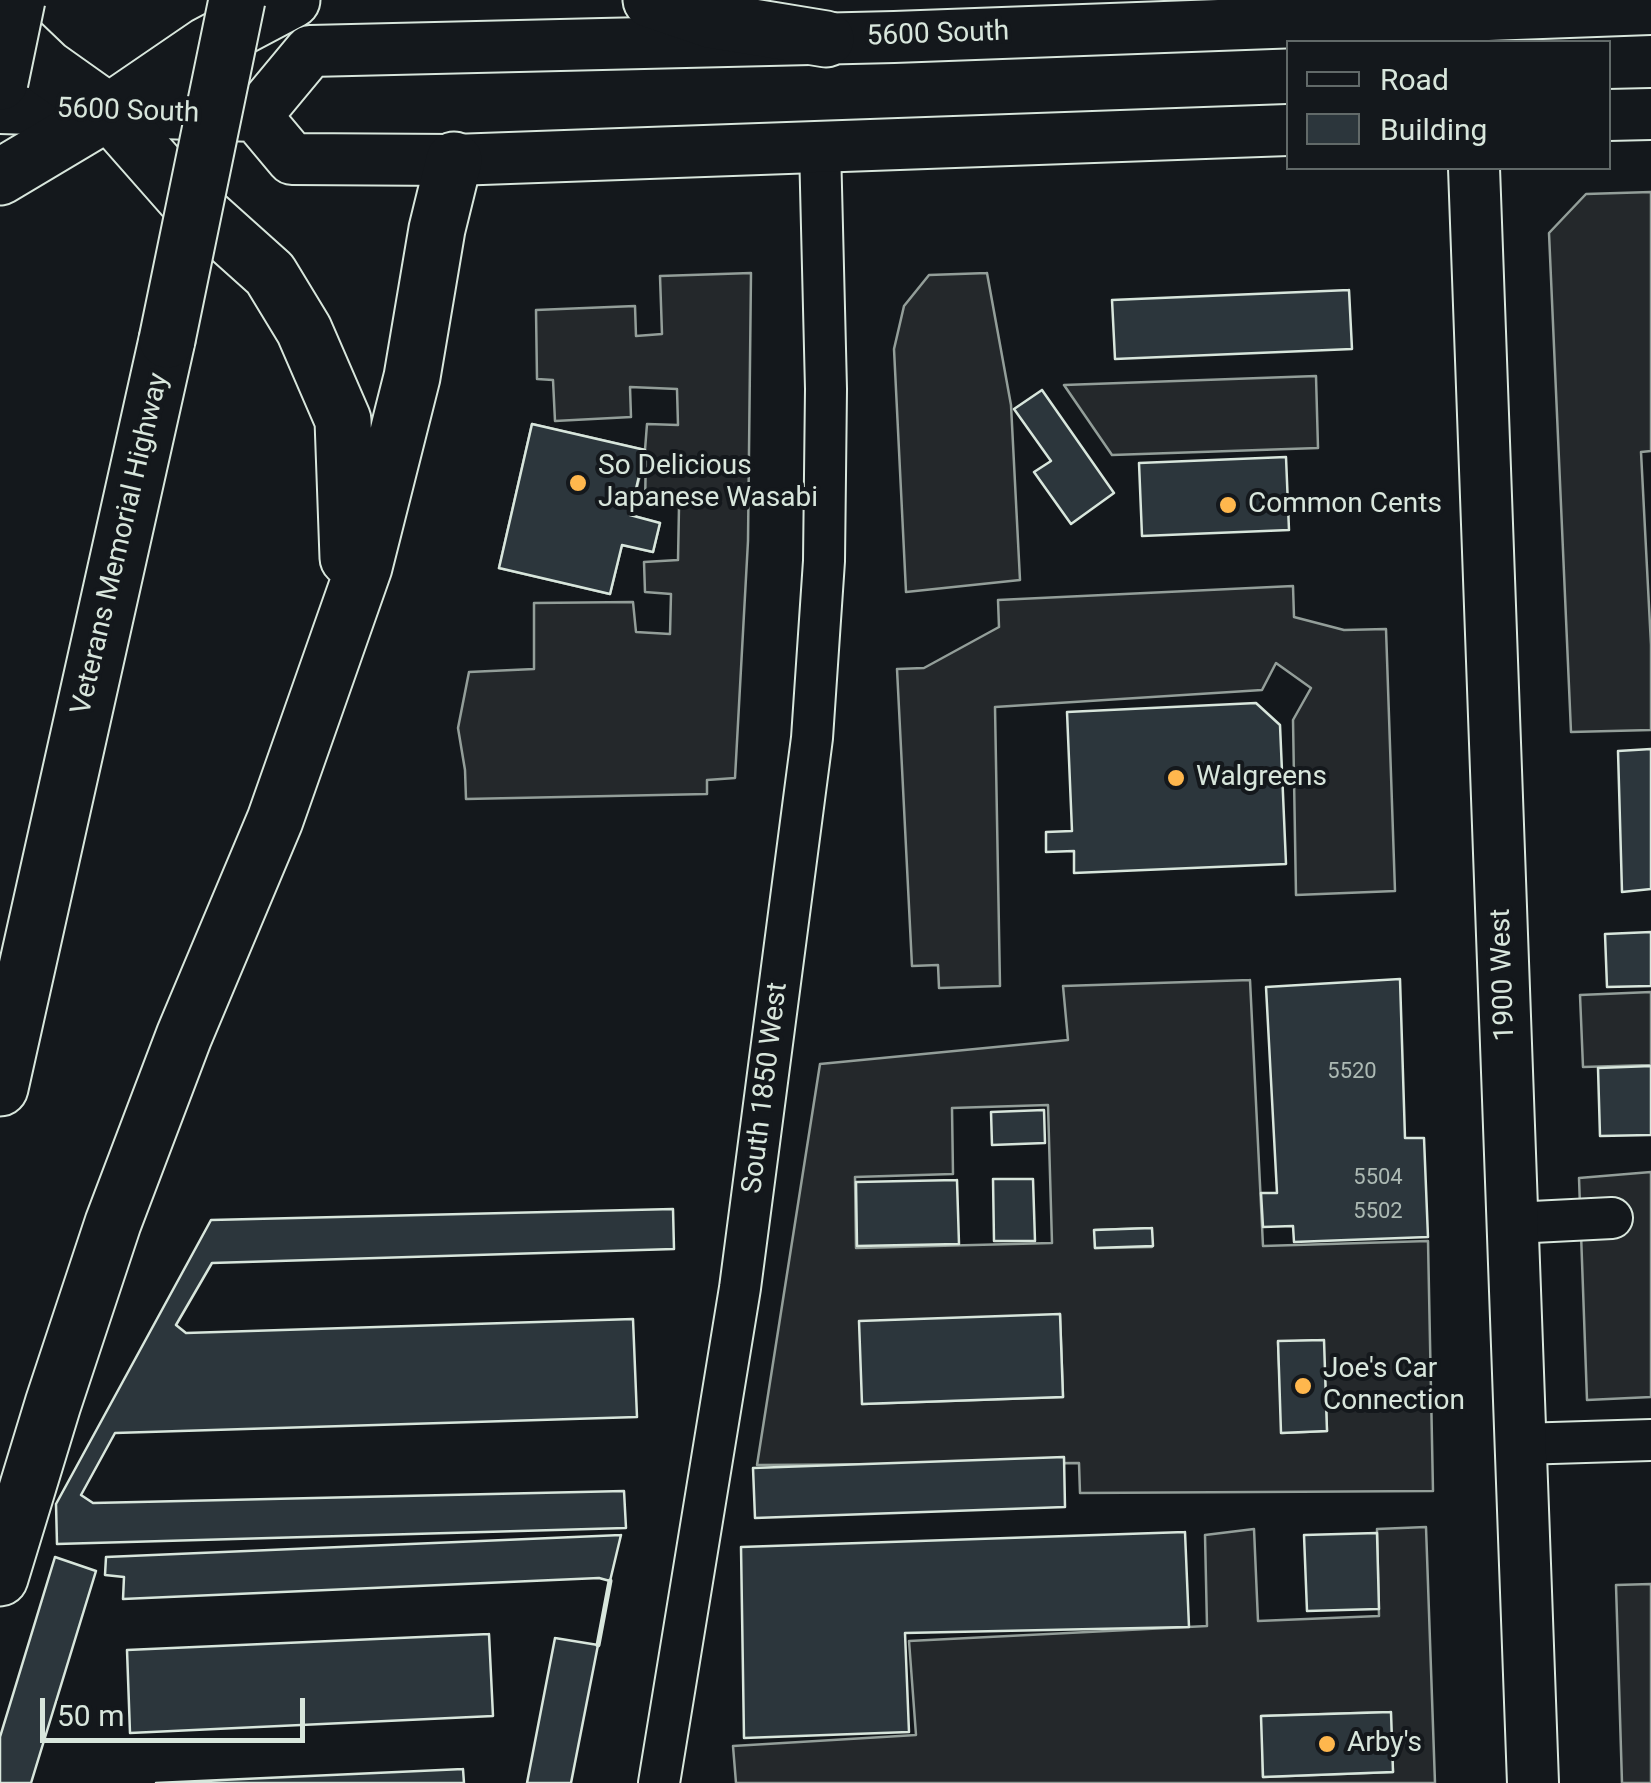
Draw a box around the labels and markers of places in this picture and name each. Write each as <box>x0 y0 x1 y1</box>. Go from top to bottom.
place label: So Delicious Japanese Wasabi <box>598 450 818 516</box>
marker: So Delicious Japanese Wasabi <box>567 472 589 494</box>
place label: Common Cents <box>1248 488 1442 522</box>
marker: Common Cents <box>1217 494 1239 516</box>
place label: Walgreens <box>1196 761 1327 795</box>
marker: Walgreens <box>1165 767 1187 789</box>
place label: Joe's Car Connection <box>1323 1353 1465 1419</box>
marker: Joe's Car Connection <box>1292 1375 1314 1397</box>
place label: Arby's <box>1347 1727 1422 1761</box>
marker: Arby's <box>1316 1733 1338 1755</box>

